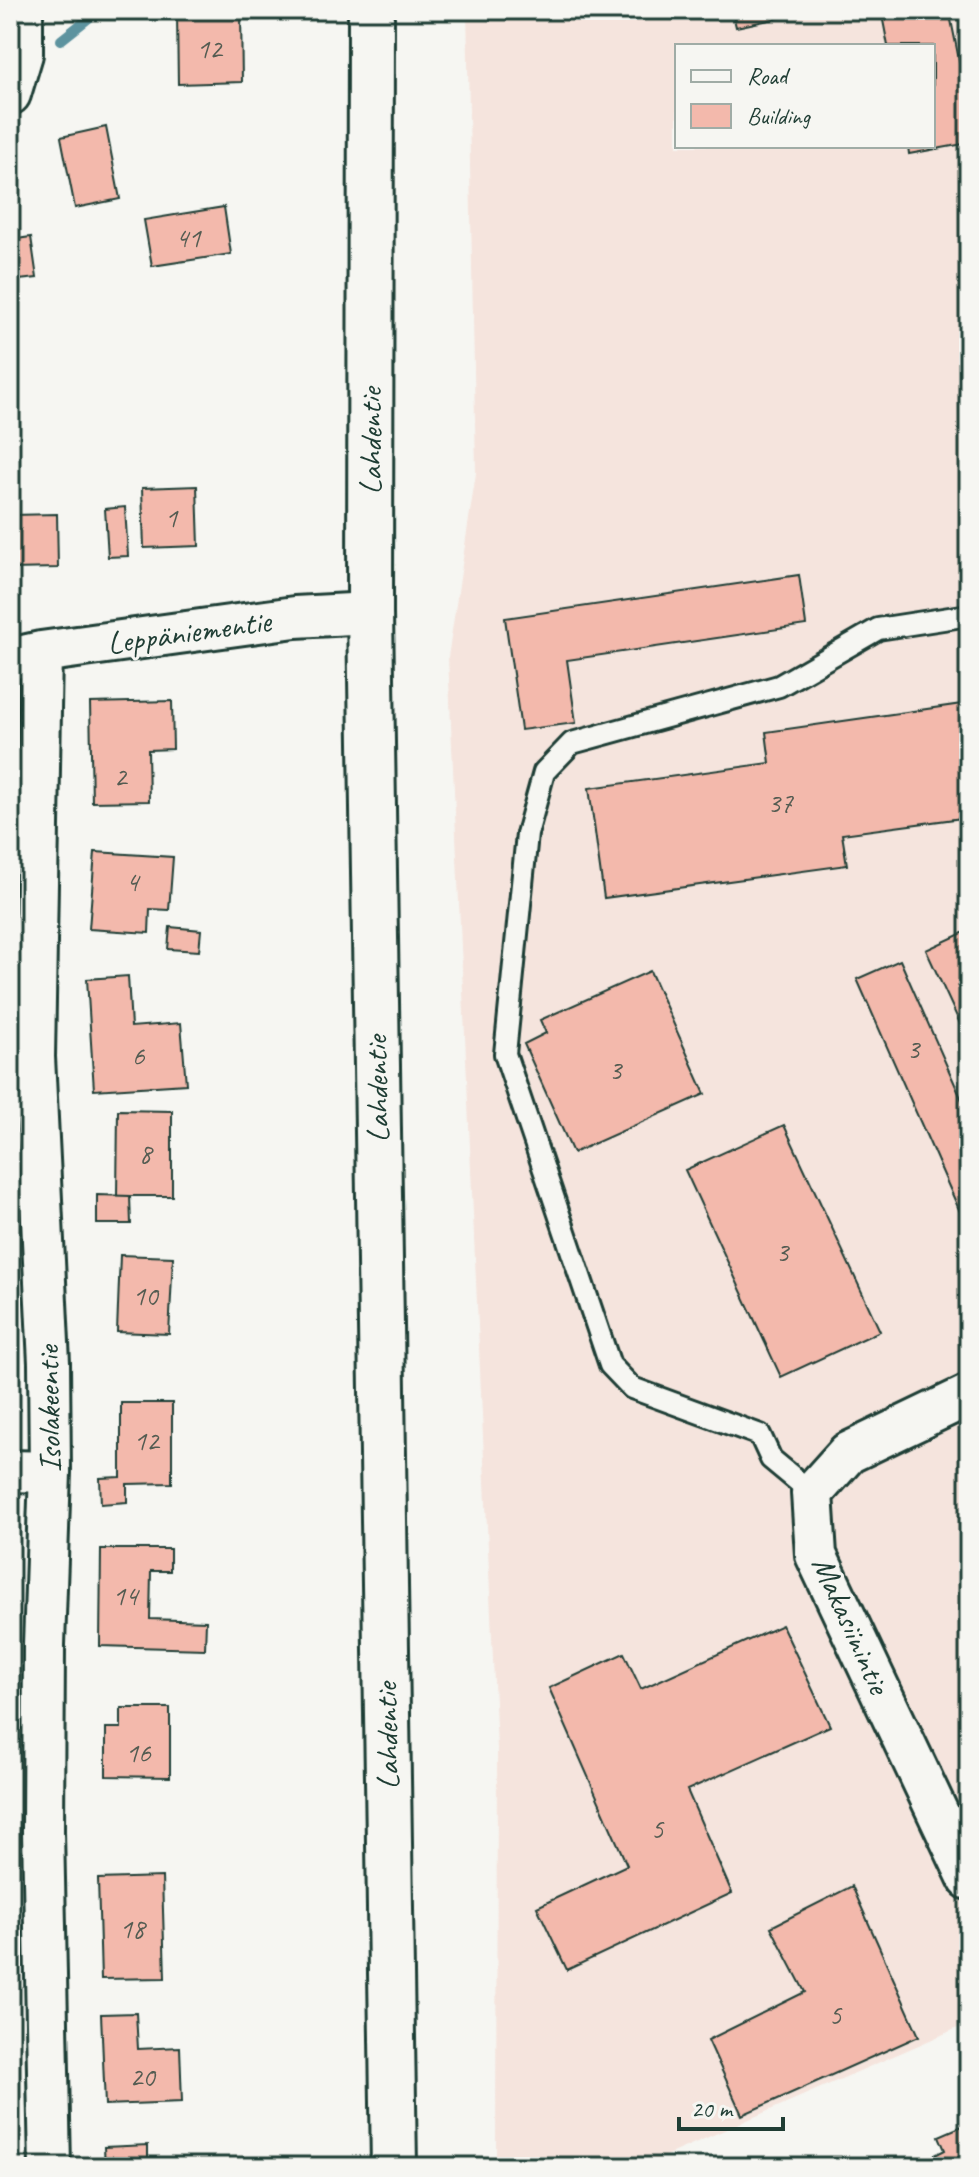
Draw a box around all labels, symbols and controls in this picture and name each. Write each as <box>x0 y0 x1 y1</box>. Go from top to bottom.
house number: 12 <box>196 31 224 66</box>
legend <box>675 44 935 148</box>
text: Road <box>747 61 791 91</box>
text: Building <box>747 101 812 131</box>
house number: 41 <box>175 220 202 255</box>
street label: Lahdentie <box>350 385 391 494</box>
house number: 1 <box>165 500 179 535</box>
street label: Leppäniementie <box>105 600 276 664</box>
house number: 2 <box>114 759 129 794</box>
house number: 37 <box>767 785 794 820</box>
house number: 4 <box>126 864 141 899</box>
house number: 3 <box>907 1031 922 1066</box>
street label: Lahdentie <box>356 1033 398 1143</box>
house number: 6 <box>132 1038 146 1073</box>
house number: 3 <box>609 1052 624 1087</box>
house number: 8 <box>139 1136 154 1171</box>
house number: 3 <box>776 1234 791 1269</box>
house number: 10 <box>132 1278 160 1313</box>
street label: Isolakeentie <box>27 1343 71 1473</box>
house number: 12 <box>133 1423 161 1458</box>
street label: Makasiinintie <box>803 1550 901 1702</box>
house number: 14 <box>112 1578 140 1613</box>
street label: Lahdentie <box>366 1680 408 1790</box>
house number: 16 <box>125 1735 152 1770</box>
house number: 5 <box>651 1811 665 1846</box>
house number: 18 <box>119 1911 147 1946</box>
house number: 5 <box>829 1997 843 2032</box>
house number: 20 <box>129 2059 157 2094</box>
scale bar <box>679 2081 783 2131</box>
text: 20 m <box>691 2094 734 2124</box>

